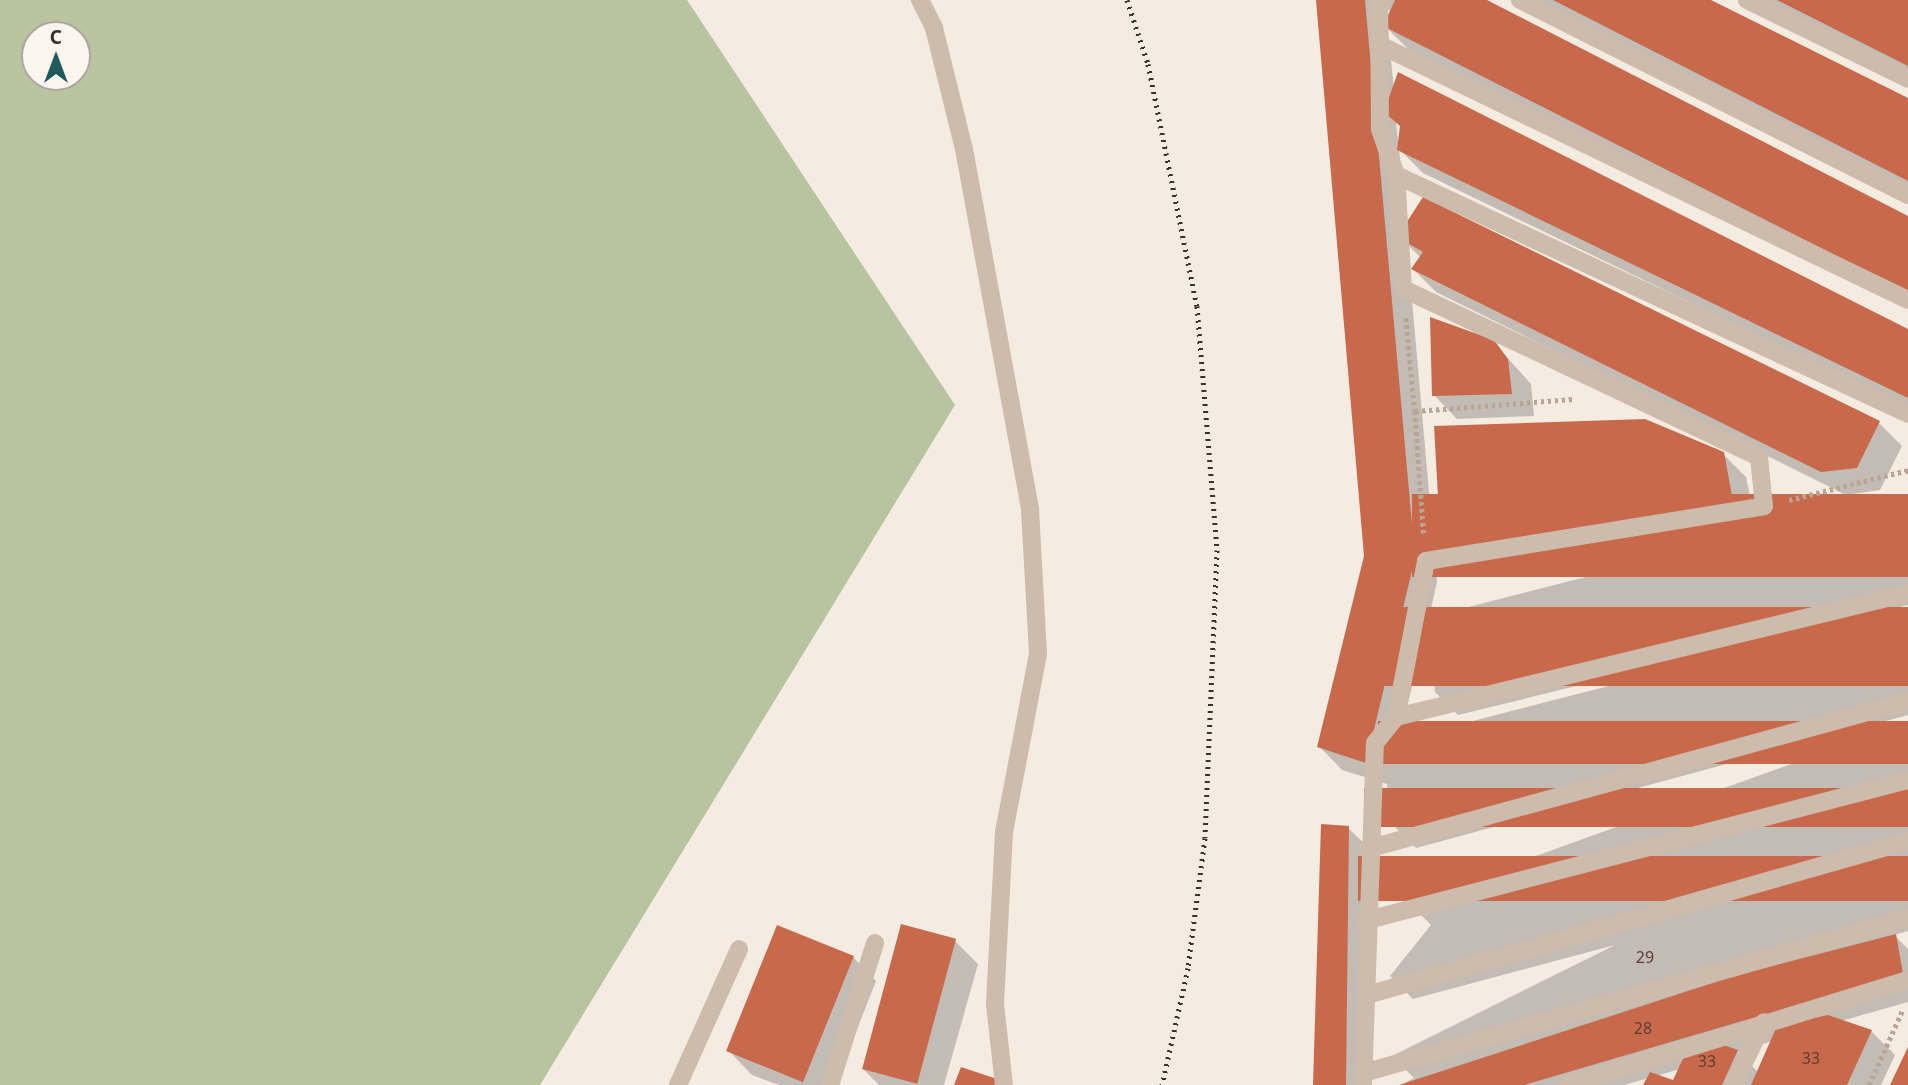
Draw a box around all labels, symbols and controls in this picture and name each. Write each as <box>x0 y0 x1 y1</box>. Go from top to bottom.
north arrow <box>21 21 91 91</box>
text: С <box>50 24 62 50</box>
house number: 29 <box>1636 947 1654 967</box>
house number: 28 <box>1634 1018 1652 1038</box>
house number: 33 <box>1802 1048 1820 1068</box>
house number: 33 <box>1698 1051 1716 1071</box>

